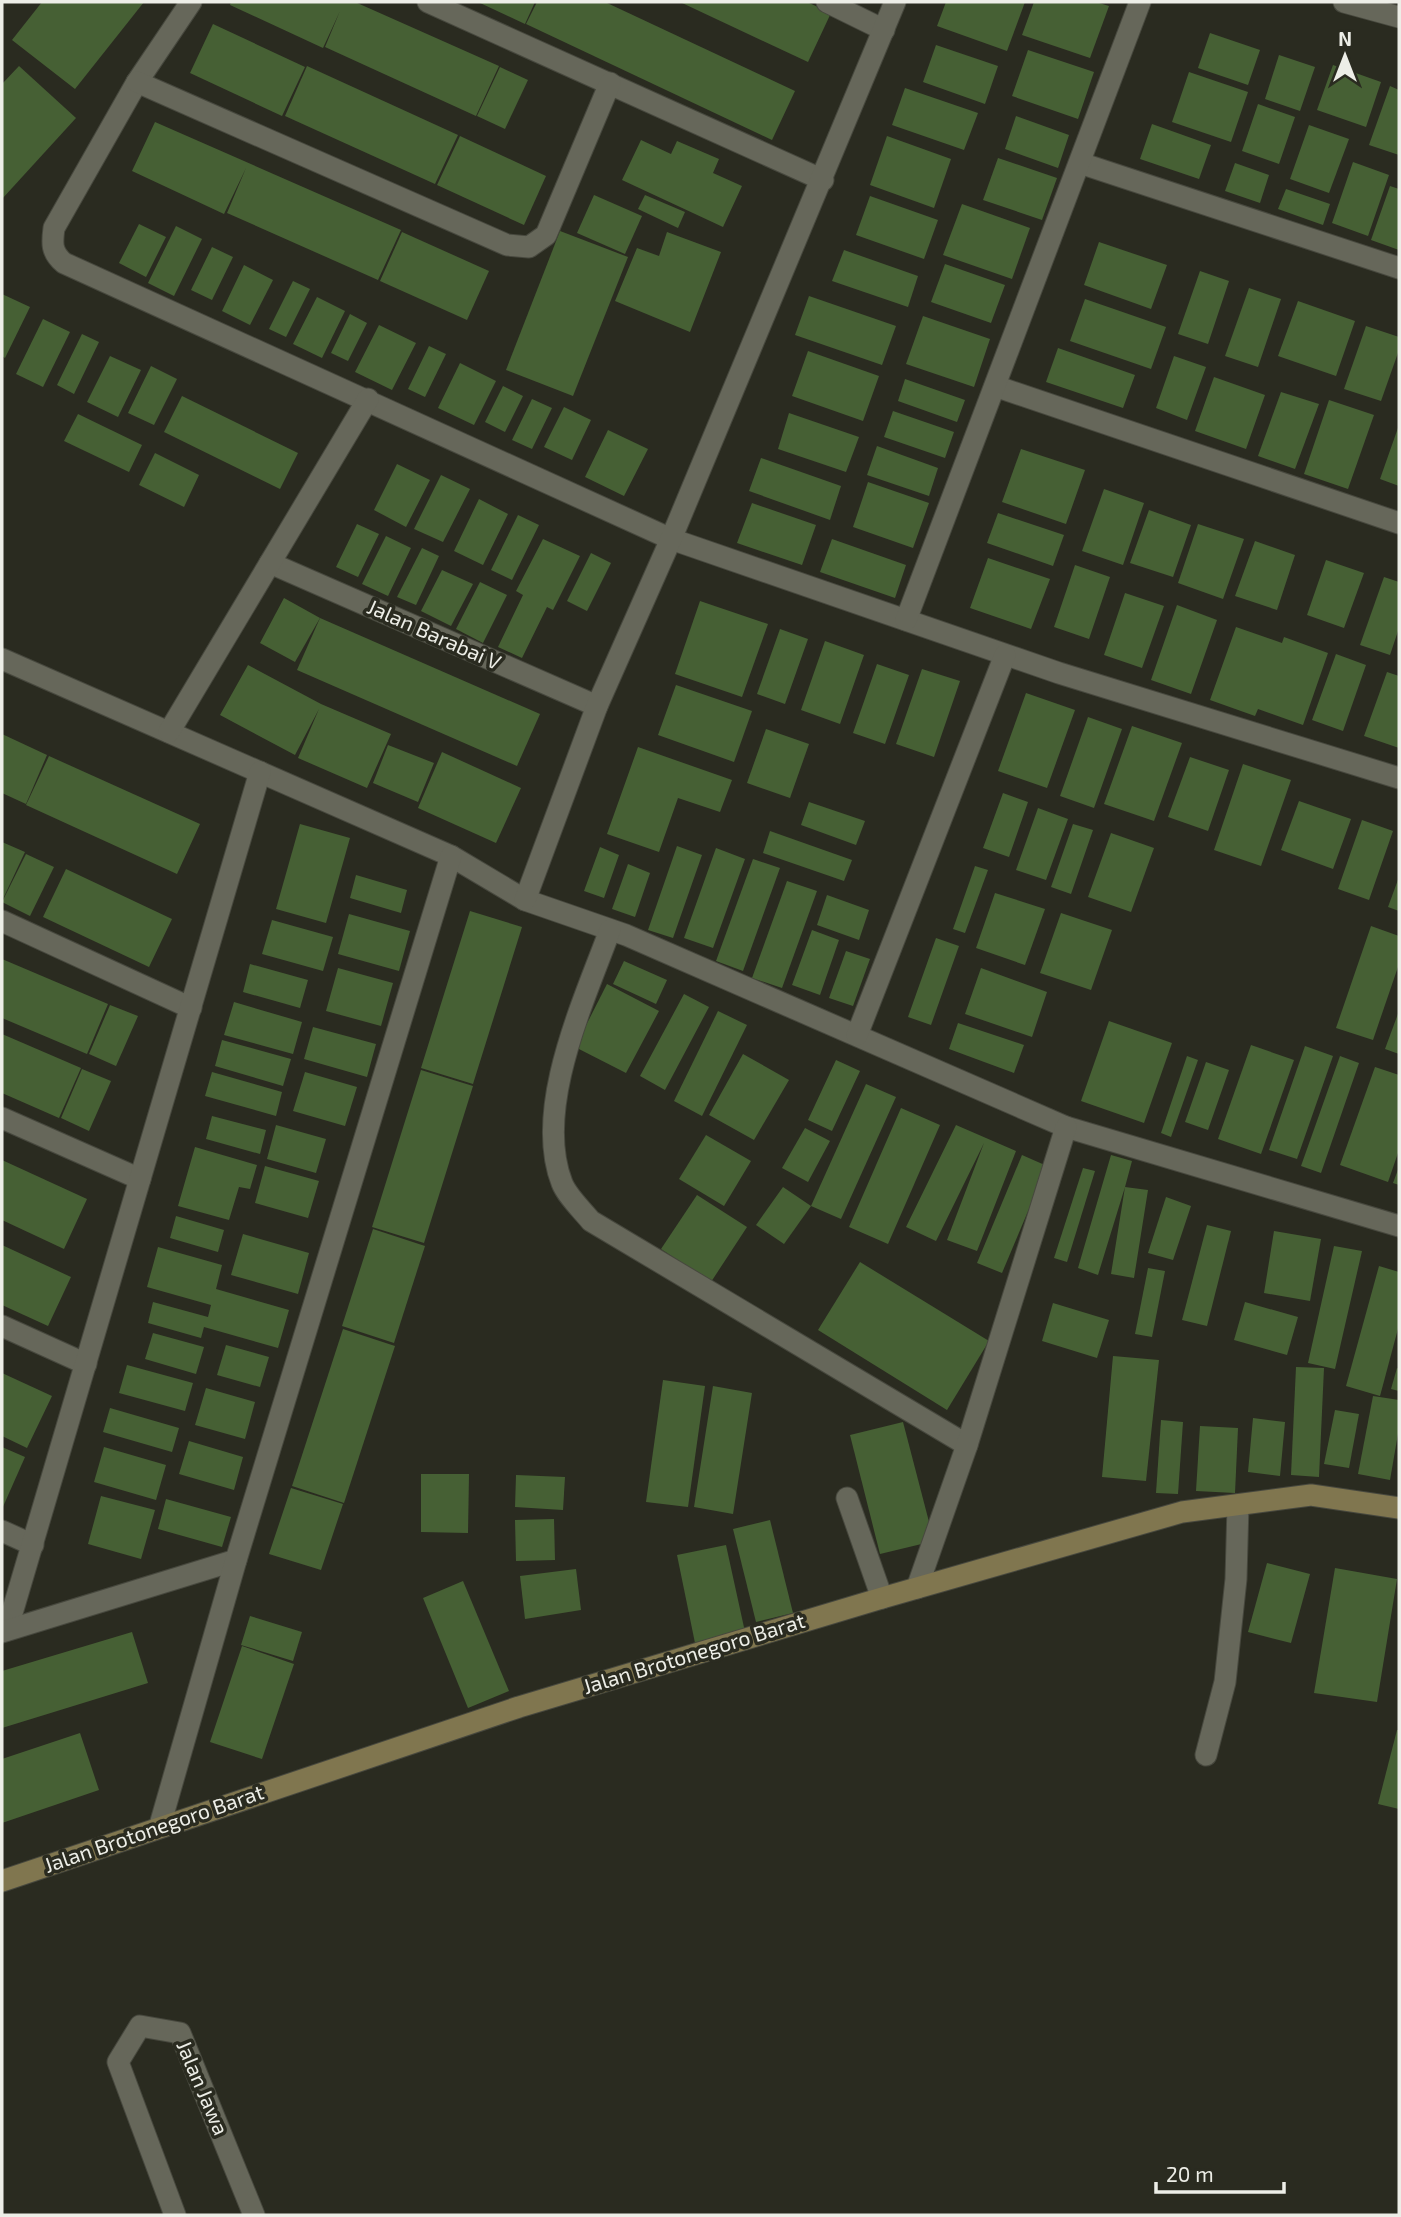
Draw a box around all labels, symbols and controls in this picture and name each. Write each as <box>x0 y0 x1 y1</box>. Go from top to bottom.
north arrow <box>1310 21 1380 91</box>
text: N <box>1338 27 1352 50</box>
street label: Jalan Barabai V <box>364 593 505 674</box>
street label: Jalan Brotonegoro Barat <box>580 1607 807 1698</box>
street label: Jalan Brotonegoro Barat <box>40 1778 267 1877</box>
street label: Jalan Jawa <box>172 2036 234 2138</box>
scale bar <box>1156 2150 1284 2194</box>
text: 20 m <box>1166 2161 1214 2186</box>

